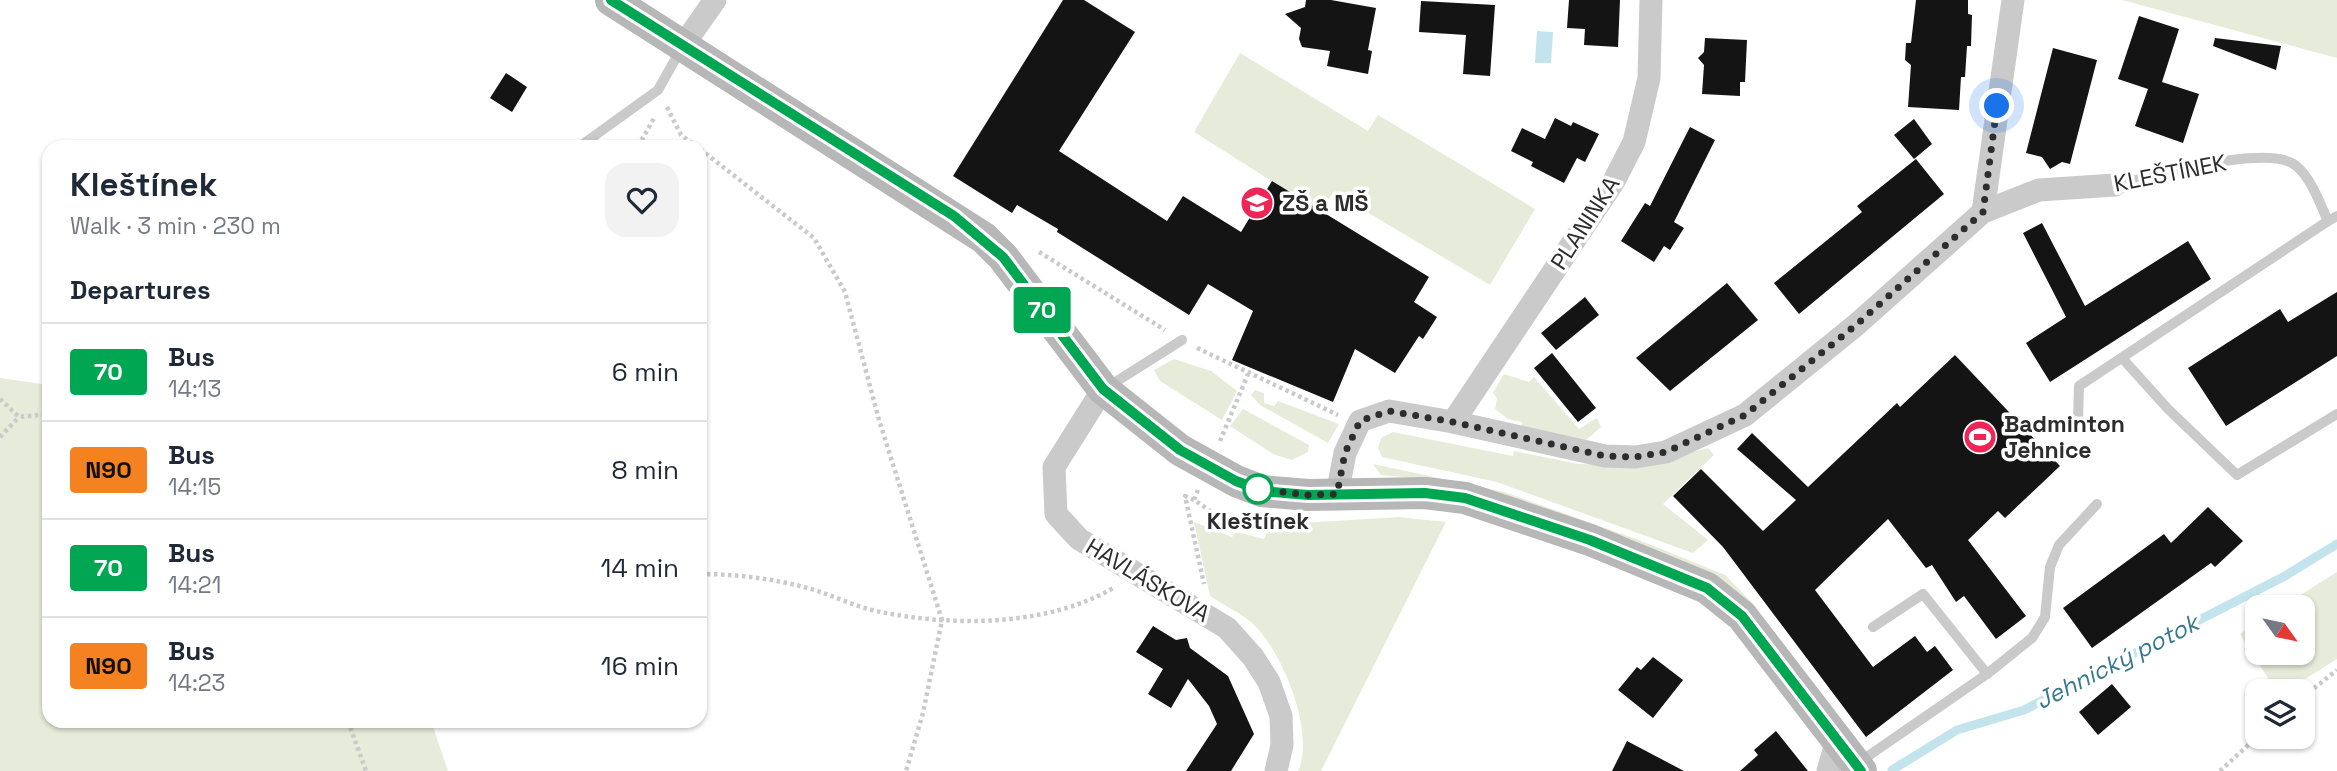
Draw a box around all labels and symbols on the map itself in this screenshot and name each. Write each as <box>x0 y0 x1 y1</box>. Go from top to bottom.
your location <box>1979 88 2014 123</box>
street label: KLEŠTÍNEK <box>2111 147 2229 199</box>
street label: PLANINKA <box>1544 171 1626 275</box>
school or university icon: ZŠ a MŠ <box>1238 184 1276 222</box>
place label: ZŠ a MŠ <box>1282 188 1368 218</box>
line badge: 70 <box>1010 287 1074 333</box>
place label: Badminton Jehnice <box>2004 409 2125 465</box>
sports icon: Badminton Jehnice <box>1961 418 1999 456</box>
marker: Kleštínek <box>1243 474 1273 504</box>
place label: Kleštínek <box>1207 506 1309 536</box>
street label: HAVLÁSKOVA <box>1080 531 1216 629</box>
north arrow <box>2245 595 2315 665</box>
water label: Jehnický potok <box>2030 606 2206 716</box>

